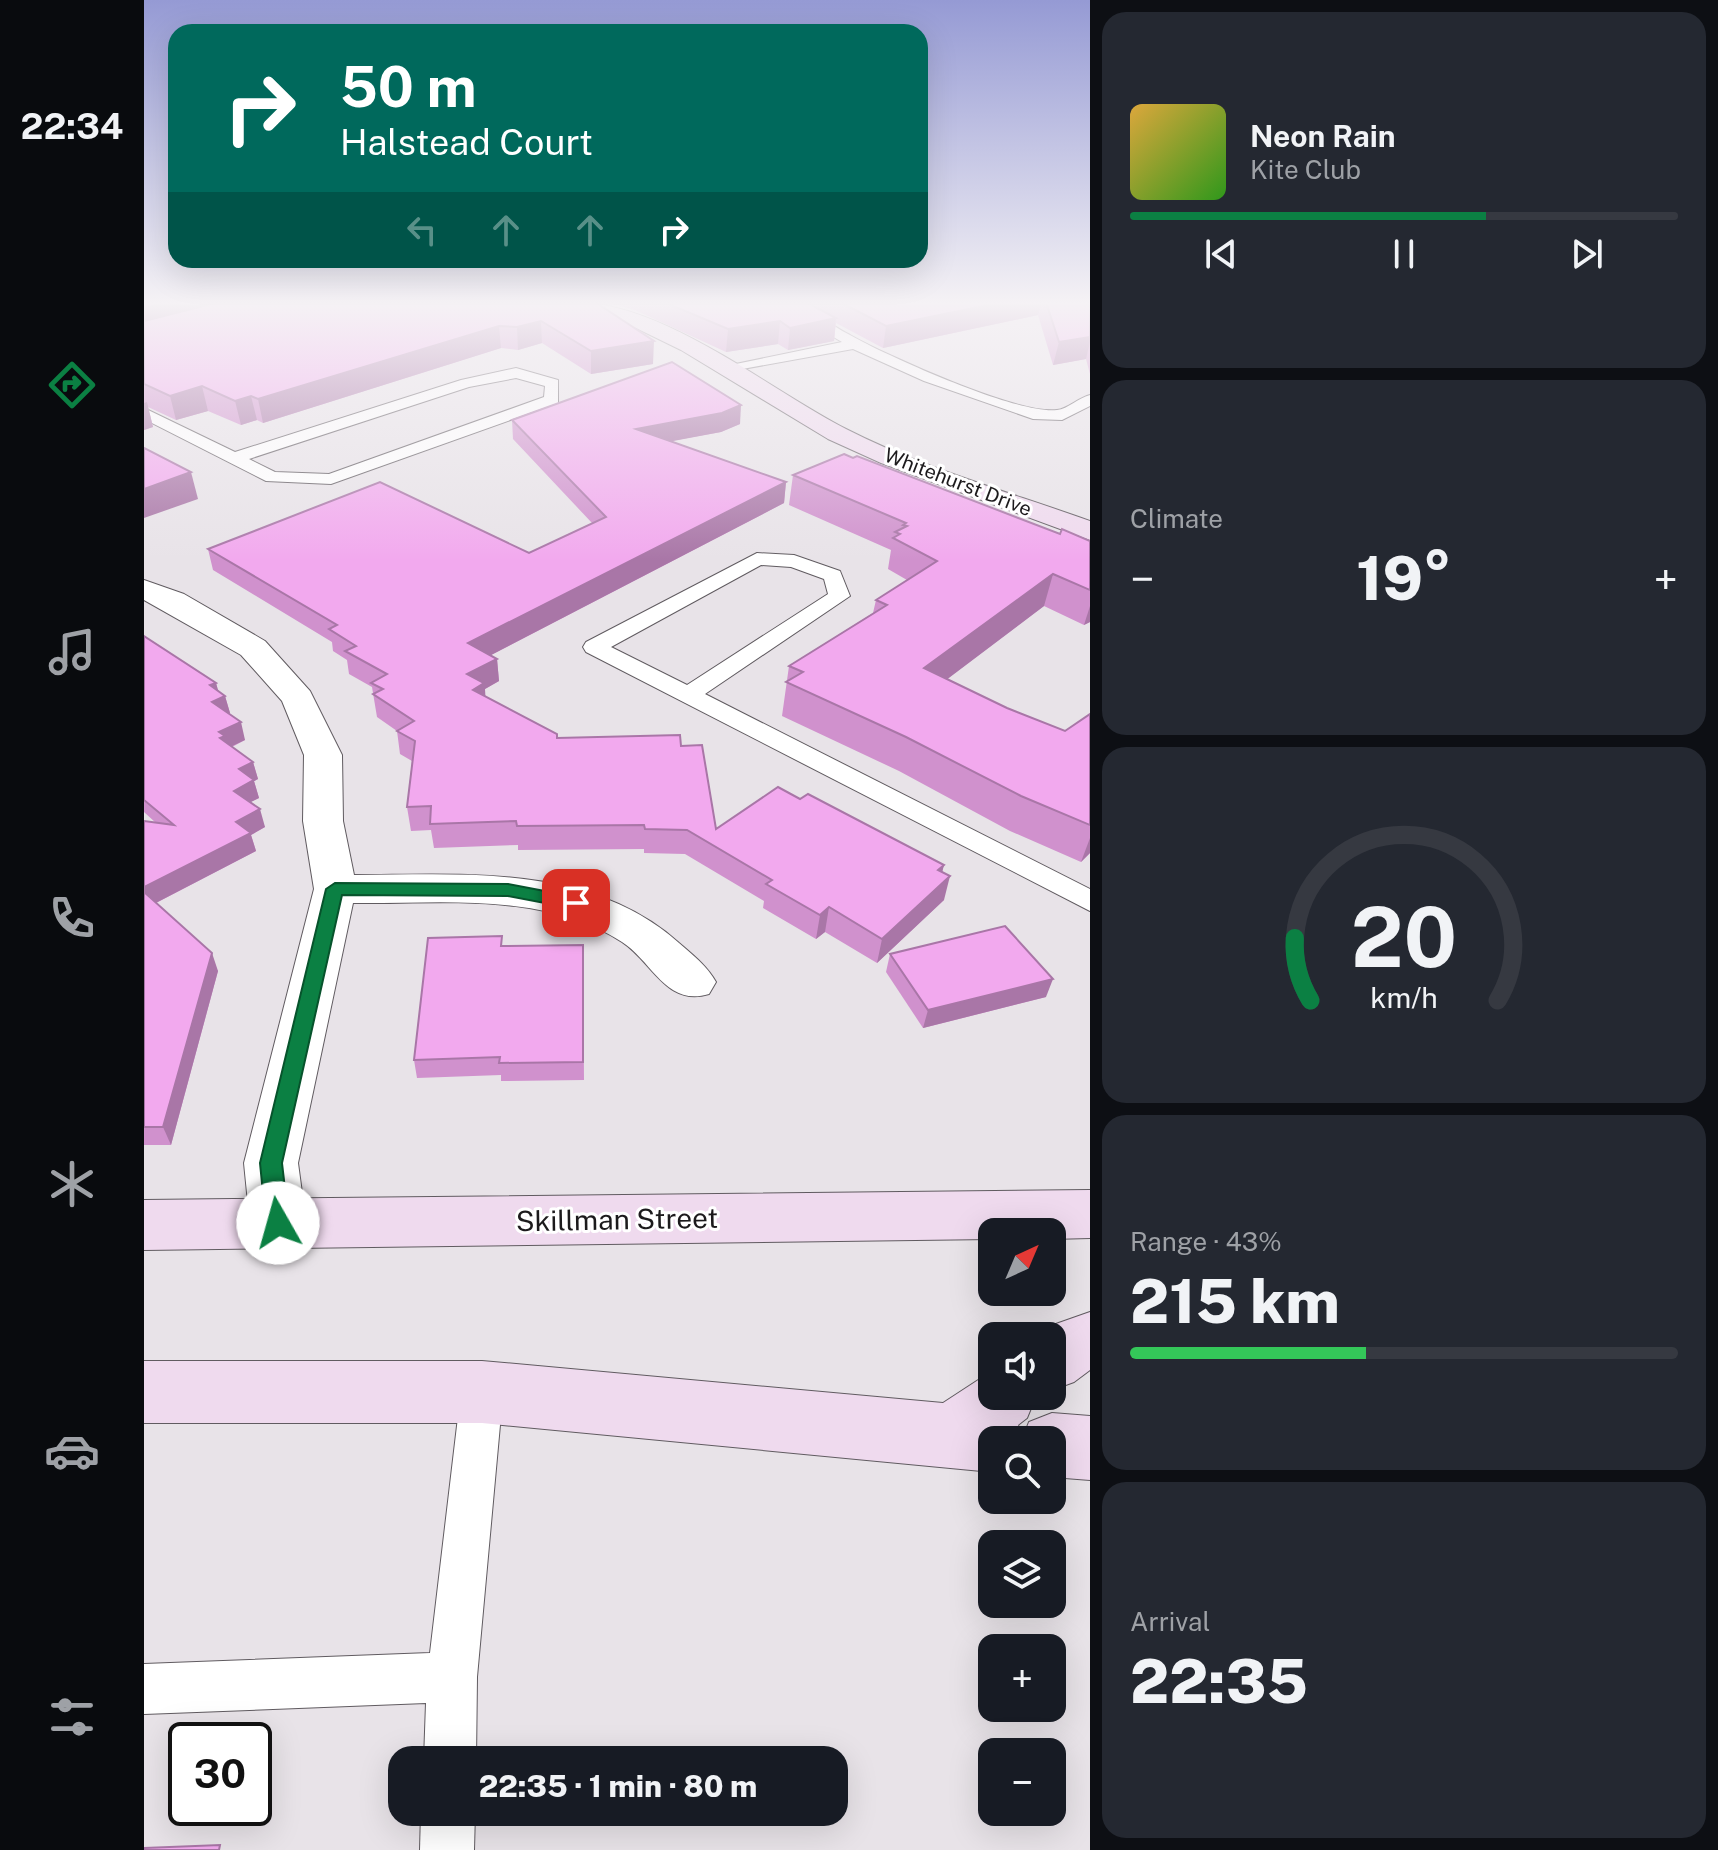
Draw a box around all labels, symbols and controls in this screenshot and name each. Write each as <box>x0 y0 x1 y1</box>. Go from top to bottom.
text: 50 m <box>340 54 477 120</box>
icon: right <box>208 56 312 160</box>
text: 22:34 <box>21 105 123 147</box>
text: Neon Rain <box>1250 118 1396 154</box>
text: Halstead Court <box>340 121 593 163</box>
text: Kite Club <box>1250 154 1361 185</box>
icon: left <box>400 208 444 252</box>
icon: ahead <box>484 208 528 252</box>
icon: ahead <box>568 208 612 252</box>
icon: right <box>652 208 696 252</box>
icon: previous <box>1199 232 1243 276</box>
icon: pause <box>1382 232 1426 276</box>
icon: next <box>1565 232 1609 276</box>
icon: directions <box>44 357 100 413</box>
street label: Whitehurst Drive <box>881 443 1035 521</box>
text: Climate <box>1130 503 1223 534</box>
text: 19° <box>1356 543 1452 614</box>
text: − <box>1130 553 1154 605</box>
text: + <box>1654 553 1678 605</box>
icon: music <box>44 624 100 680</box>
pin <box>542 869 610 937</box>
icon: arrive <box>554 881 598 925</box>
text: 20 <box>1351 888 1457 986</box>
icon: phone <box>44 890 100 946</box>
text: km/h <box>1370 981 1438 1014</box>
icon: climate <box>44 1156 100 1212</box>
position arrow <box>236 1181 320 1265</box>
street label: Skillman Street <box>516 1201 718 1237</box>
north arrow <box>978 1218 1066 1306</box>
map controls <box>978 1218 1066 1826</box>
text: Range · 43% <box>1130 1226 1282 1257</box>
text: 215 km <box>1130 1266 1340 1337</box>
button: sound <box>978 1322 1066 1410</box>
icon: car <box>44 1423 100 1479</box>
button: search <box>978 1426 1066 1514</box>
button: layers <box>978 1530 1066 1618</box>
text: Arrival <box>1130 1606 1210 1637</box>
button: + <box>978 1634 1066 1722</box>
text: 22:35 <box>1130 1646 1308 1717</box>
icon: filters <box>44 1689 100 1745</box>
speed limit sign: 30 <box>168 1722 272 1826</box>
button: − <box>978 1738 1066 1826</box>
text: 22:35 · 1 min · 80 m <box>479 1768 757 1804</box>

